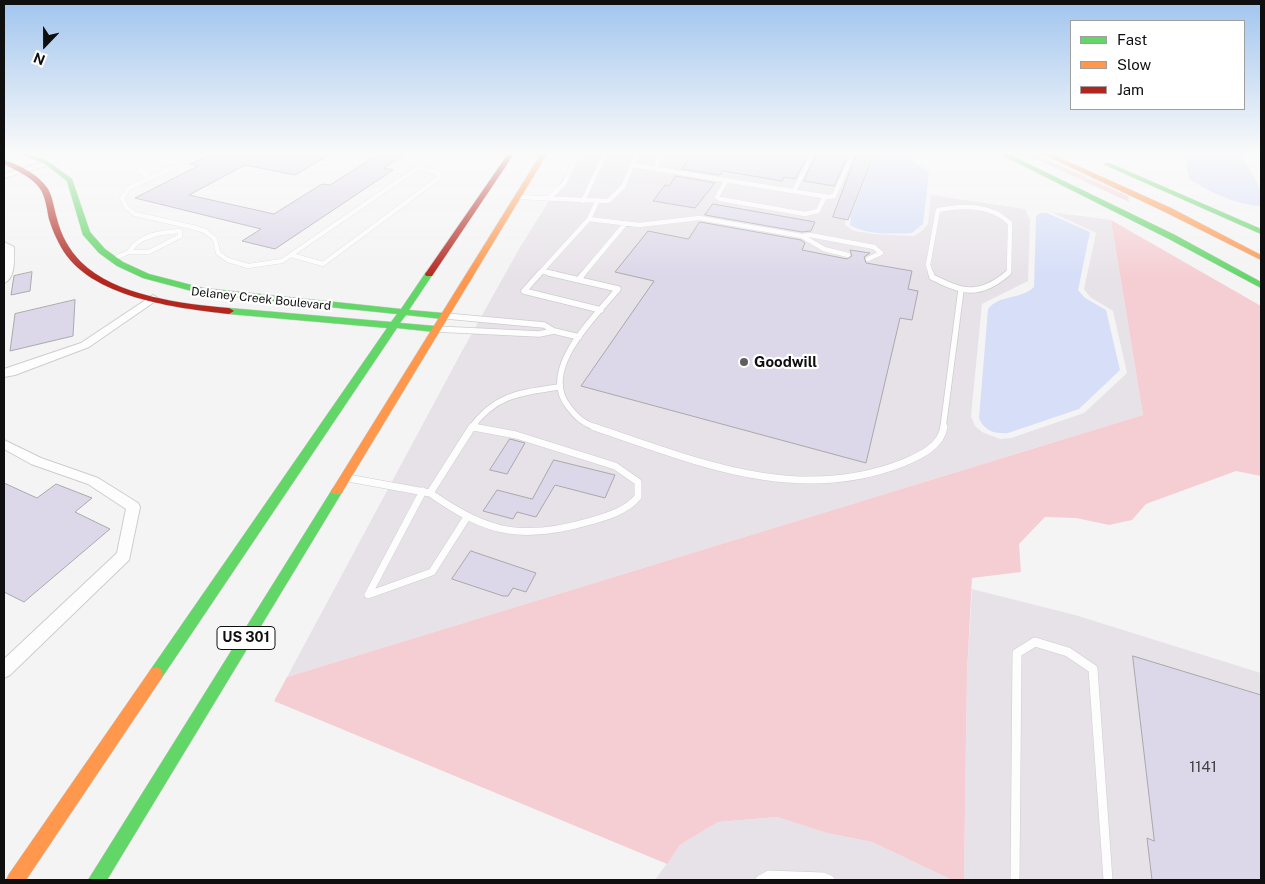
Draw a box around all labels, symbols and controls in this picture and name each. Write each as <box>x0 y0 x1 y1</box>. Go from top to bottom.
north arrow <box>20 20 70 70</box>
legend <box>1070 20 1245 110</box>
text: Fast <box>1117 31 1147 48</box>
text: N <box>31 49 47 68</box>
text: Slow <box>1117 56 1151 73</box>
text: Jam <box>1117 81 1144 98</box>
street label: Delaney Creek Boulevard <box>190 284 332 314</box>
place label: Goodwill <box>754 353 817 371</box>
marker: Goodwill <box>738 356 750 368</box>
road number: US 301 <box>217 626 275 650</box>
house number: 1141 <box>1189 758 1217 776</box>

